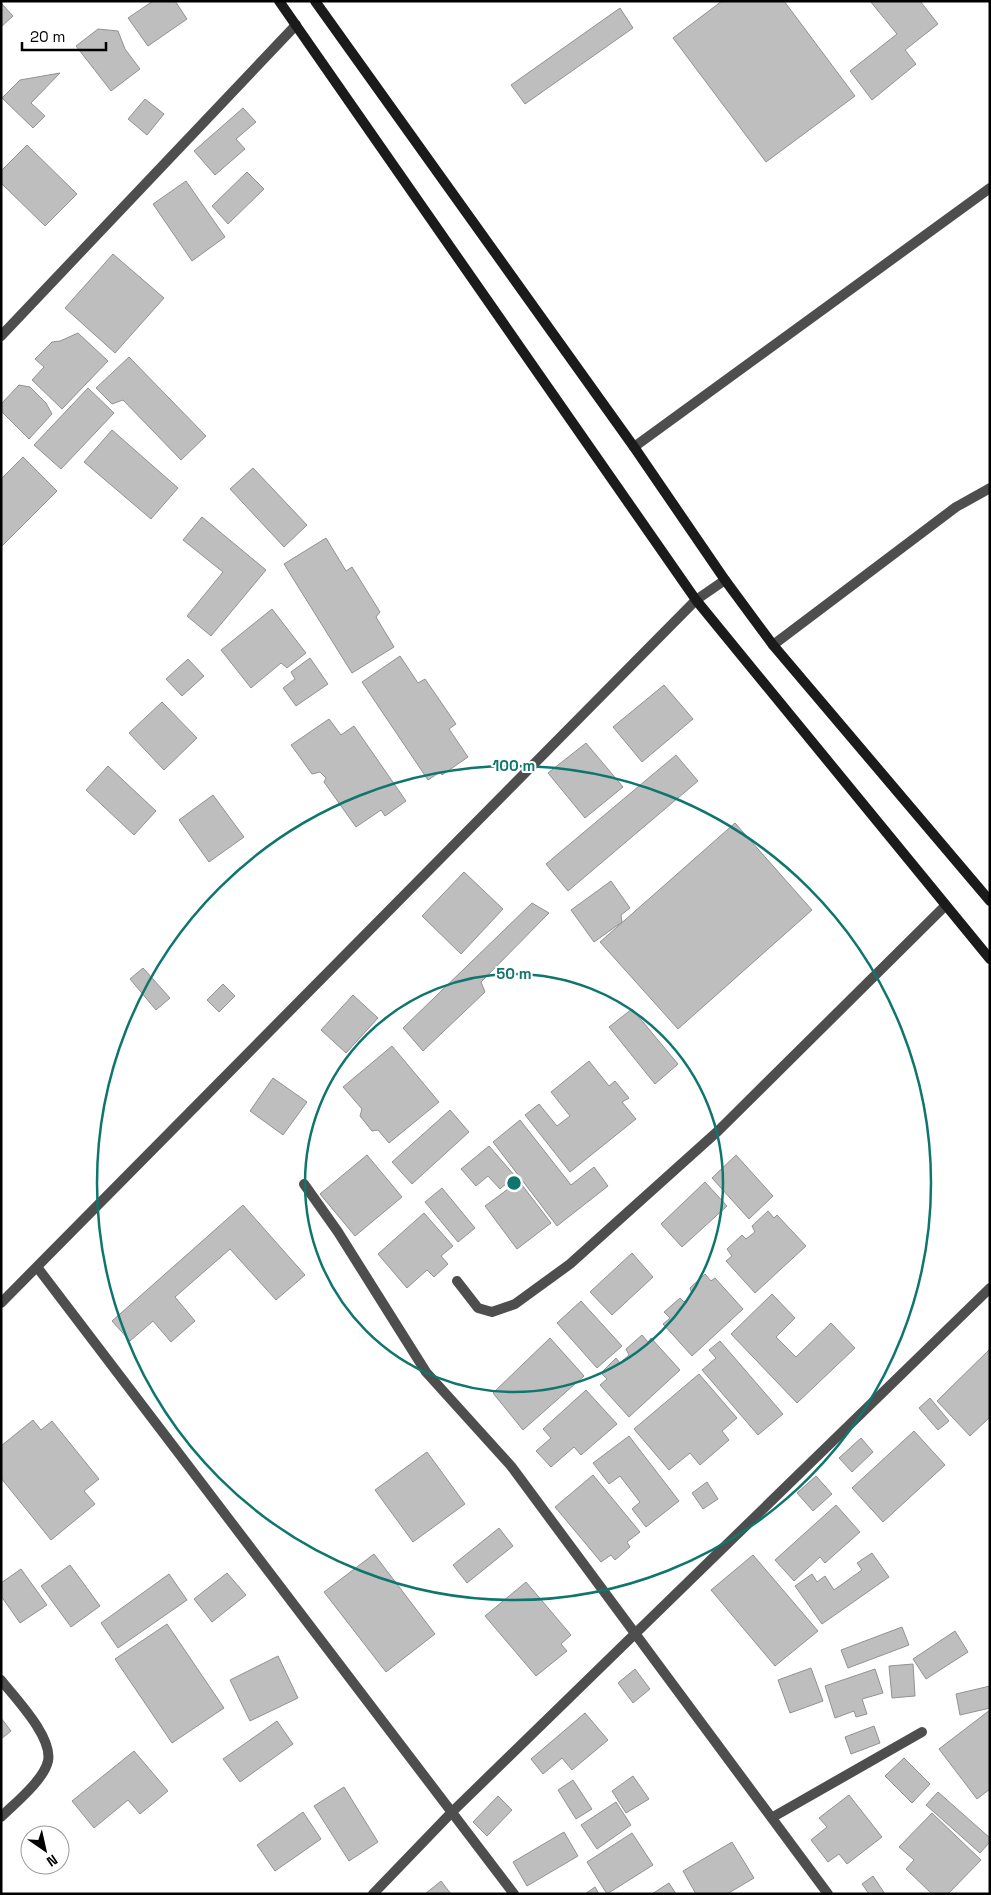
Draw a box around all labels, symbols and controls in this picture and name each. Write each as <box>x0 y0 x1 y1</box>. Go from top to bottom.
scale bar <box>22 20 106 52</box>
text: 20 m <box>30 27 65 46</box>
text: 100 m <box>493 756 535 775</box>
text: 50 m <box>496 964 532 983</box>
centre of rings <box>505 1174 523 1192</box>
north arrow <box>20 1825 70 1875</box>
text: N <box>43 1851 61 1871</box>

